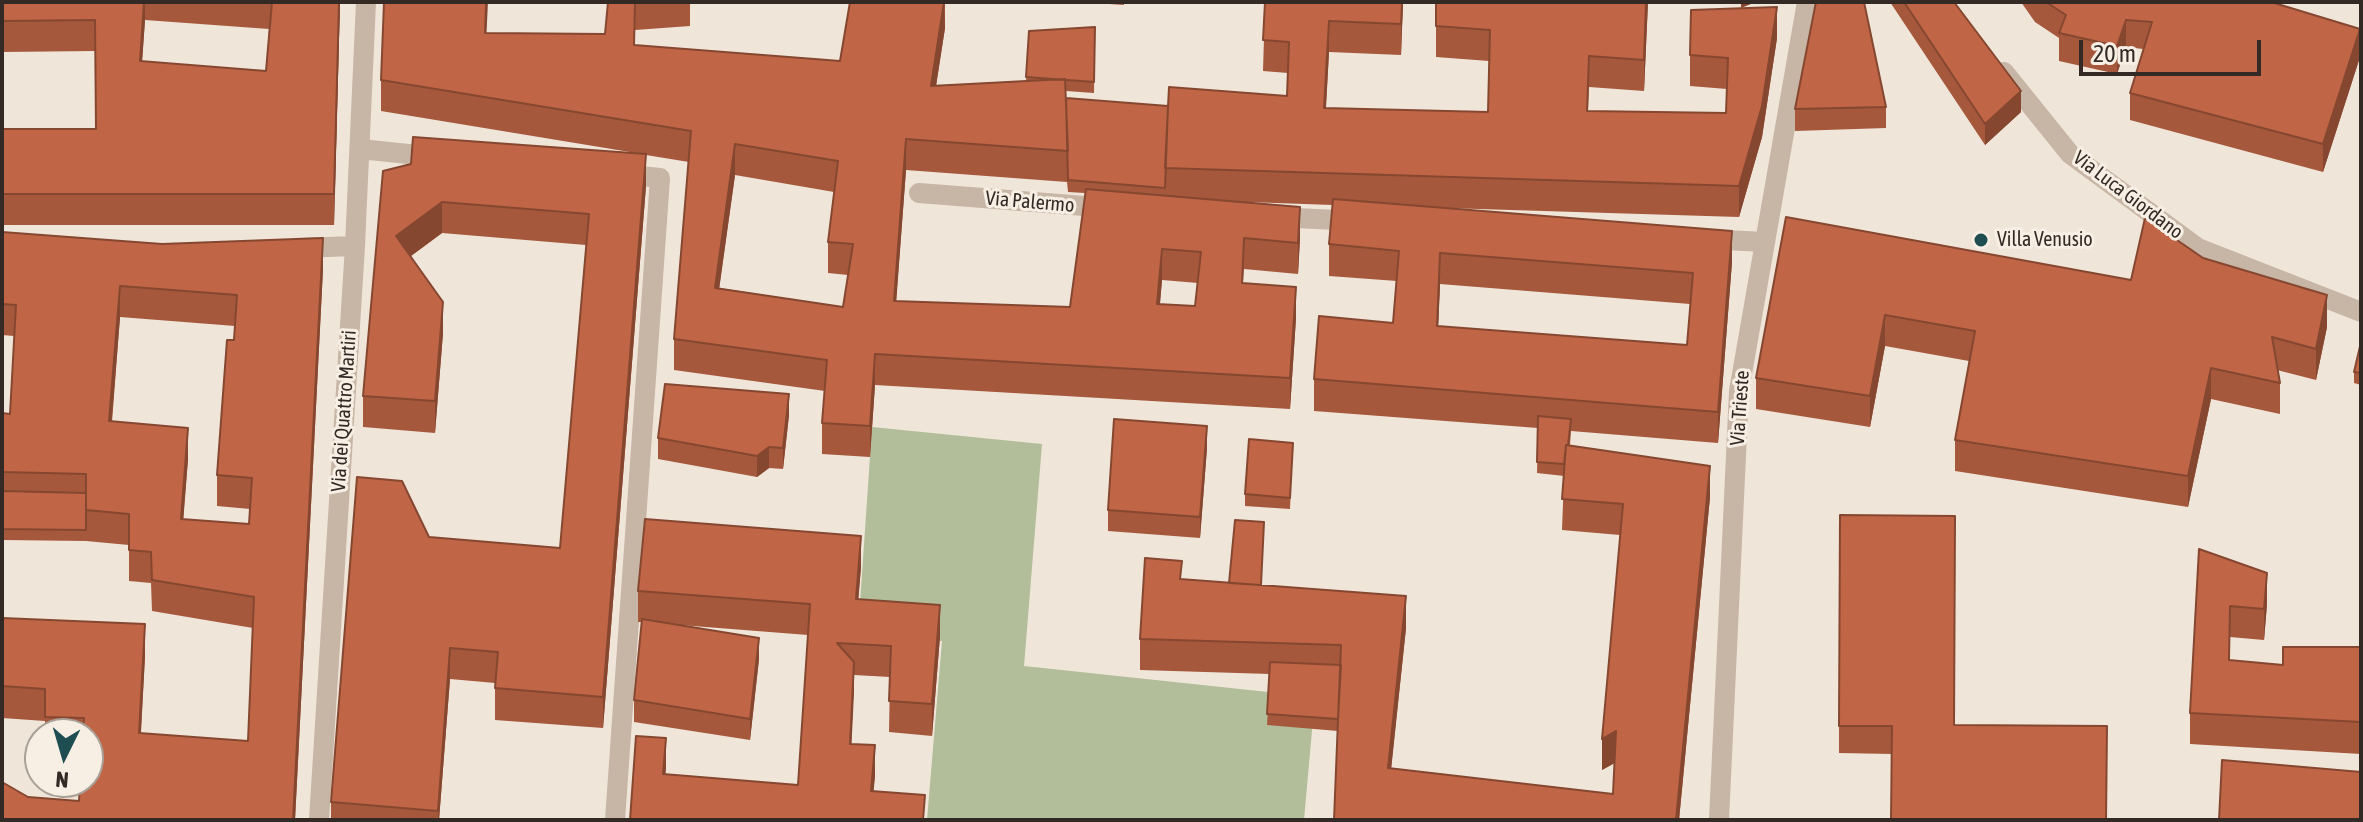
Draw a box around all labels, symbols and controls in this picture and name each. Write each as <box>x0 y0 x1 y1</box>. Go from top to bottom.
scale bar <box>2083 24 2265 74</box>
text: 20 m <box>2093 40 2136 67</box>
street label: Via Luca Giordano <box>2068 146 2188 244</box>
street label: Via Palermo <box>985 186 1075 218</box>
place label: Villa Venusio <box>1997 228 2093 252</box>
marker: Villa Venusio <box>1972 231 1990 249</box>
street label: Via dei Quattro Martiri <box>326 329 362 493</box>
street label: Via Trieste <box>1725 370 1755 446</box>
north arrow <box>24 718 104 798</box>
text: N <box>54 766 70 793</box>

